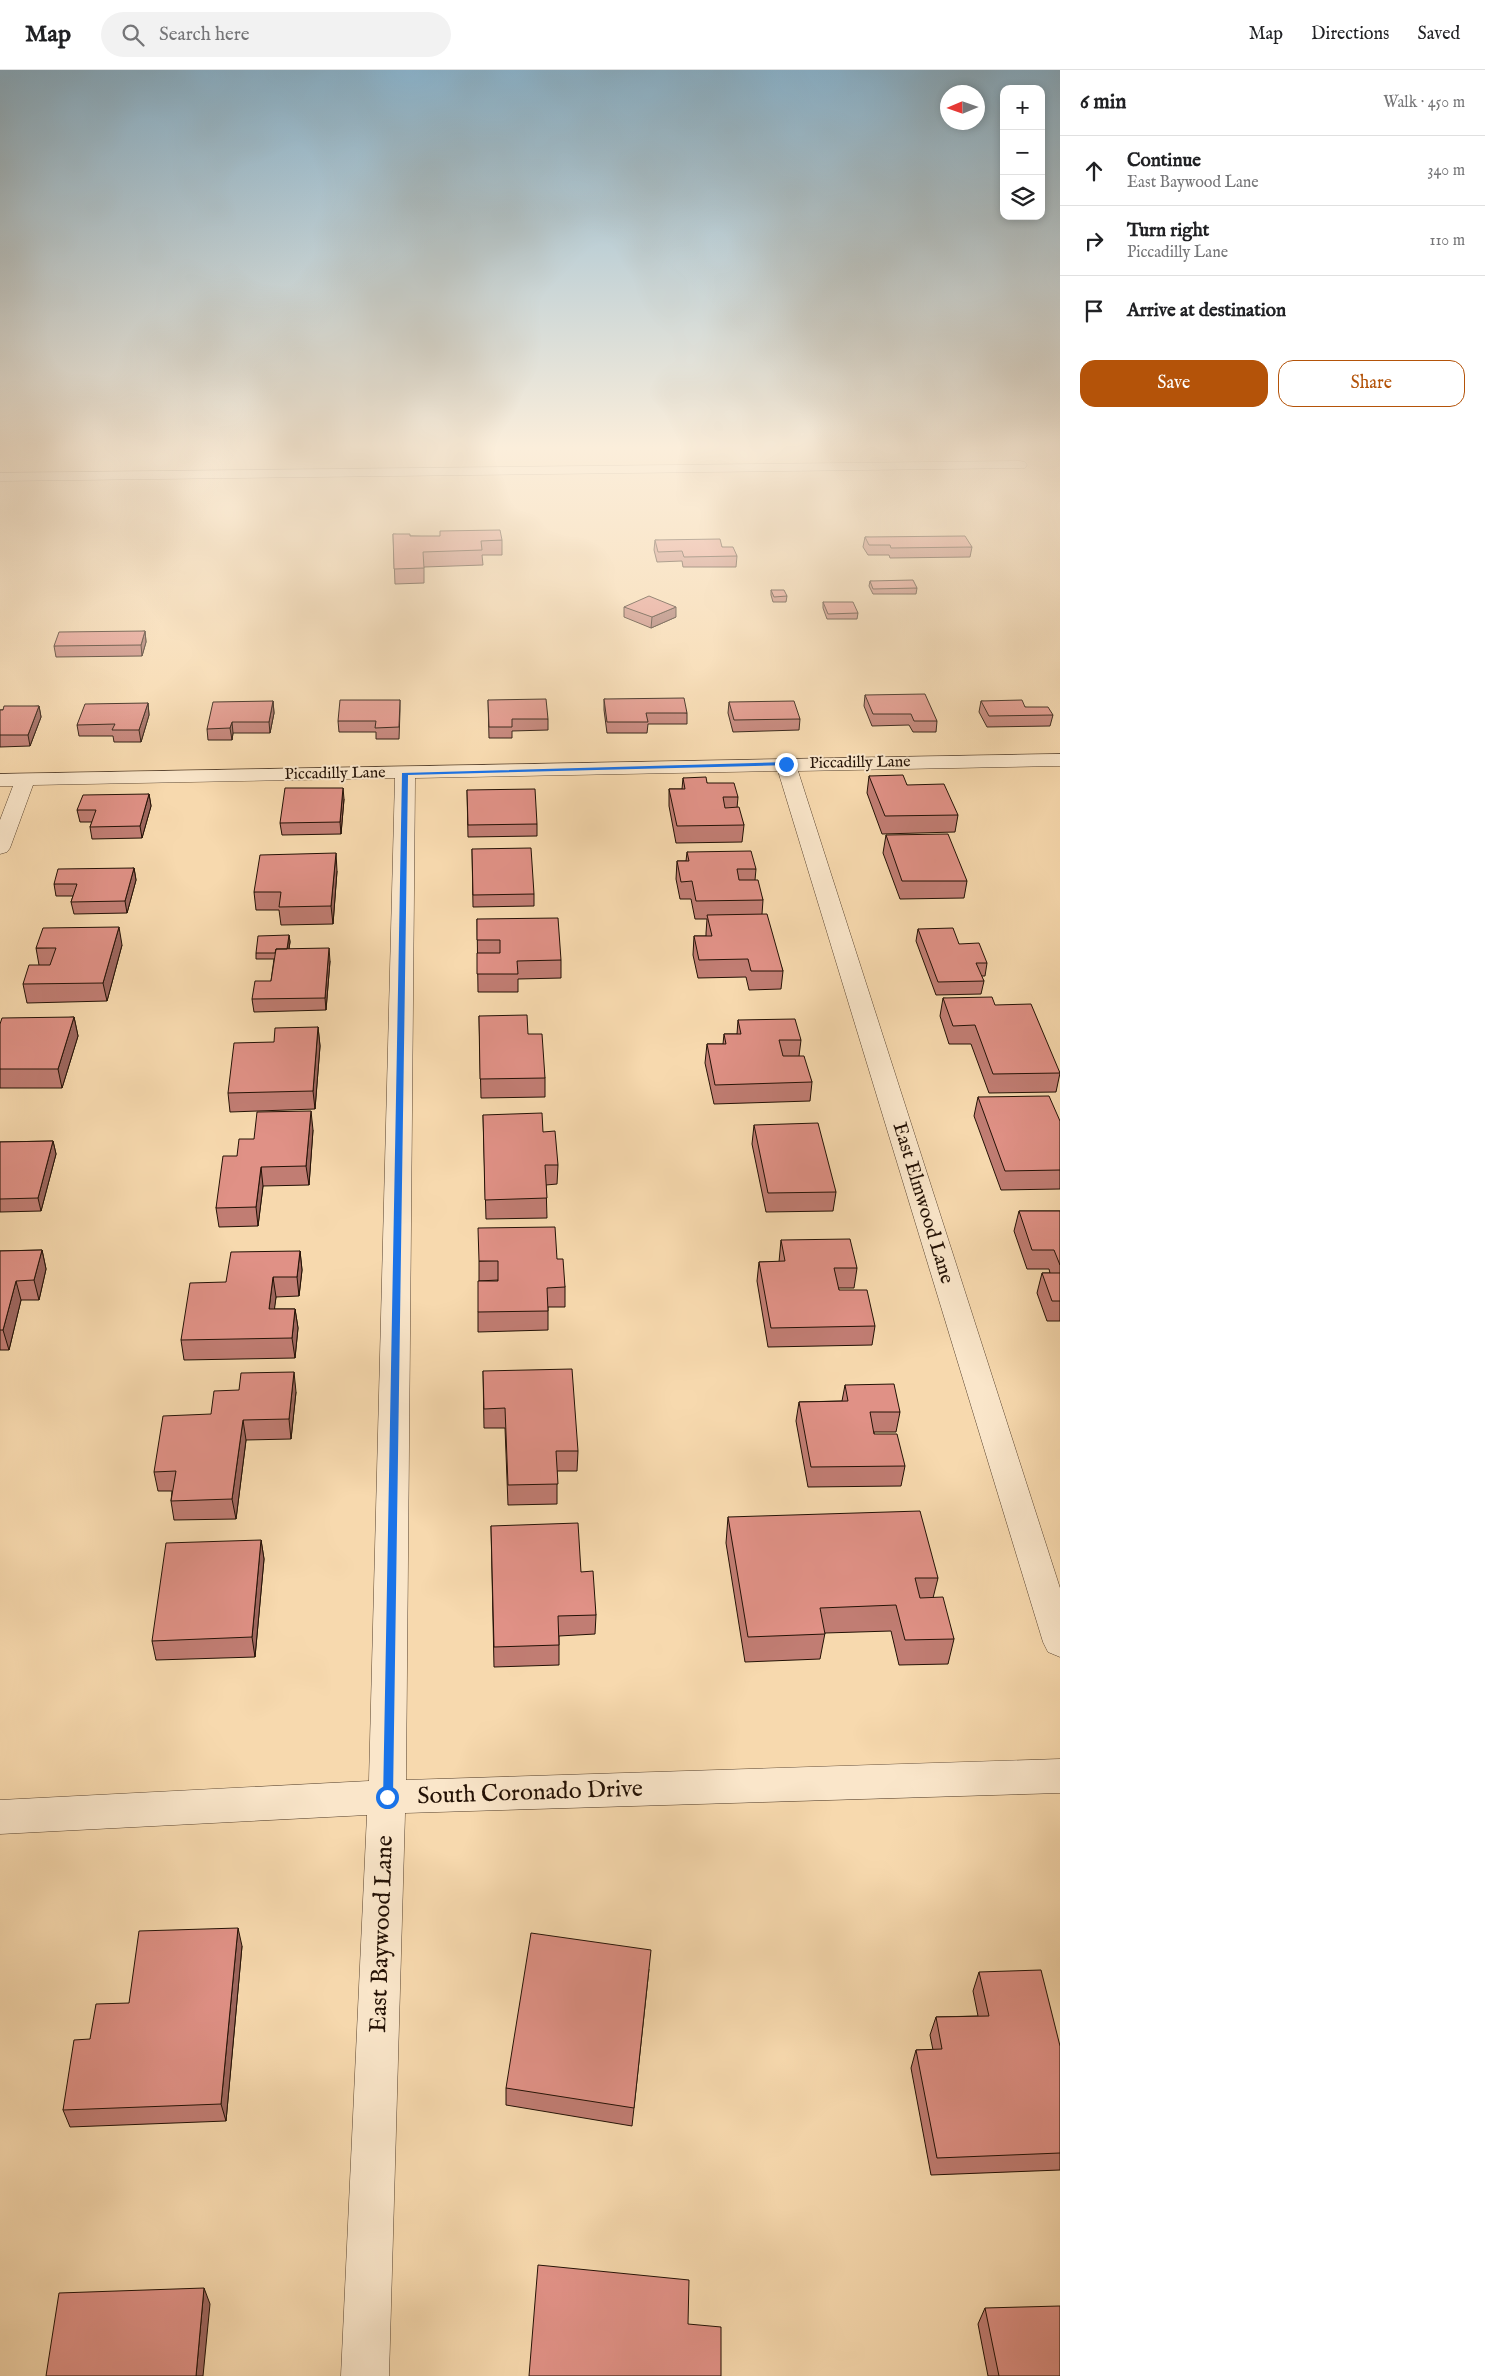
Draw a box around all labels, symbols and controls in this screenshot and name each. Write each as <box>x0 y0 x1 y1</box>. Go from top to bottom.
search box <box>101 12 451 57</box>
text: Map <box>25 19 71 50</box>
icon: search <box>119 21 147 49</box>
text: Search here <box>159 23 250 47</box>
text: Map <box>1249 23 1283 46</box>
text: Directions <box>1311 23 1389 46</box>
text: Saved <box>1417 23 1460 46</box>
north arrow <box>940 85 985 130</box>
map controls <box>1000 85 1045 220</box>
button: + <box>1000 85 1045 130</box>
text: 6 min <box>1080 89 1126 116</box>
text: Walk · 450 m <box>1383 93 1465 113</box>
button: − <box>1000 130 1045 175</box>
text: Continue <box>1127 149 1201 173</box>
icon: ahead <box>1080 157 1108 185</box>
text: 340 m <box>1427 161 1465 181</box>
text: East Baywood Lane <box>1127 173 1259 193</box>
button: layers <box>1000 175 1045 220</box>
text: Turn right <box>1127 219 1209 243</box>
icon: right <box>1080 227 1108 255</box>
text: 110 m <box>1429 231 1465 251</box>
text: Piccadilly Lane <box>1127 243 1228 263</box>
icon: arrive <box>1080 297 1108 325</box>
text: Arrive at destination <box>1127 299 1286 323</box>
button: Save <box>1080 360 1268 407</box>
button: Share <box>1278 360 1465 407</box>
street label: Piccadilly Lane <box>809 752 911 774</box>
route end <box>775 753 798 776</box>
street label: Piccadilly Lane <box>284 763 386 785</box>
street label: East Elmwood Lane <box>887 1119 959 1287</box>
street label: South Coronado Drive <box>417 1774 643 1812</box>
route start <box>376 1786 399 1809</box>
street label: East Baywood Lane <box>363 1835 401 2033</box>

